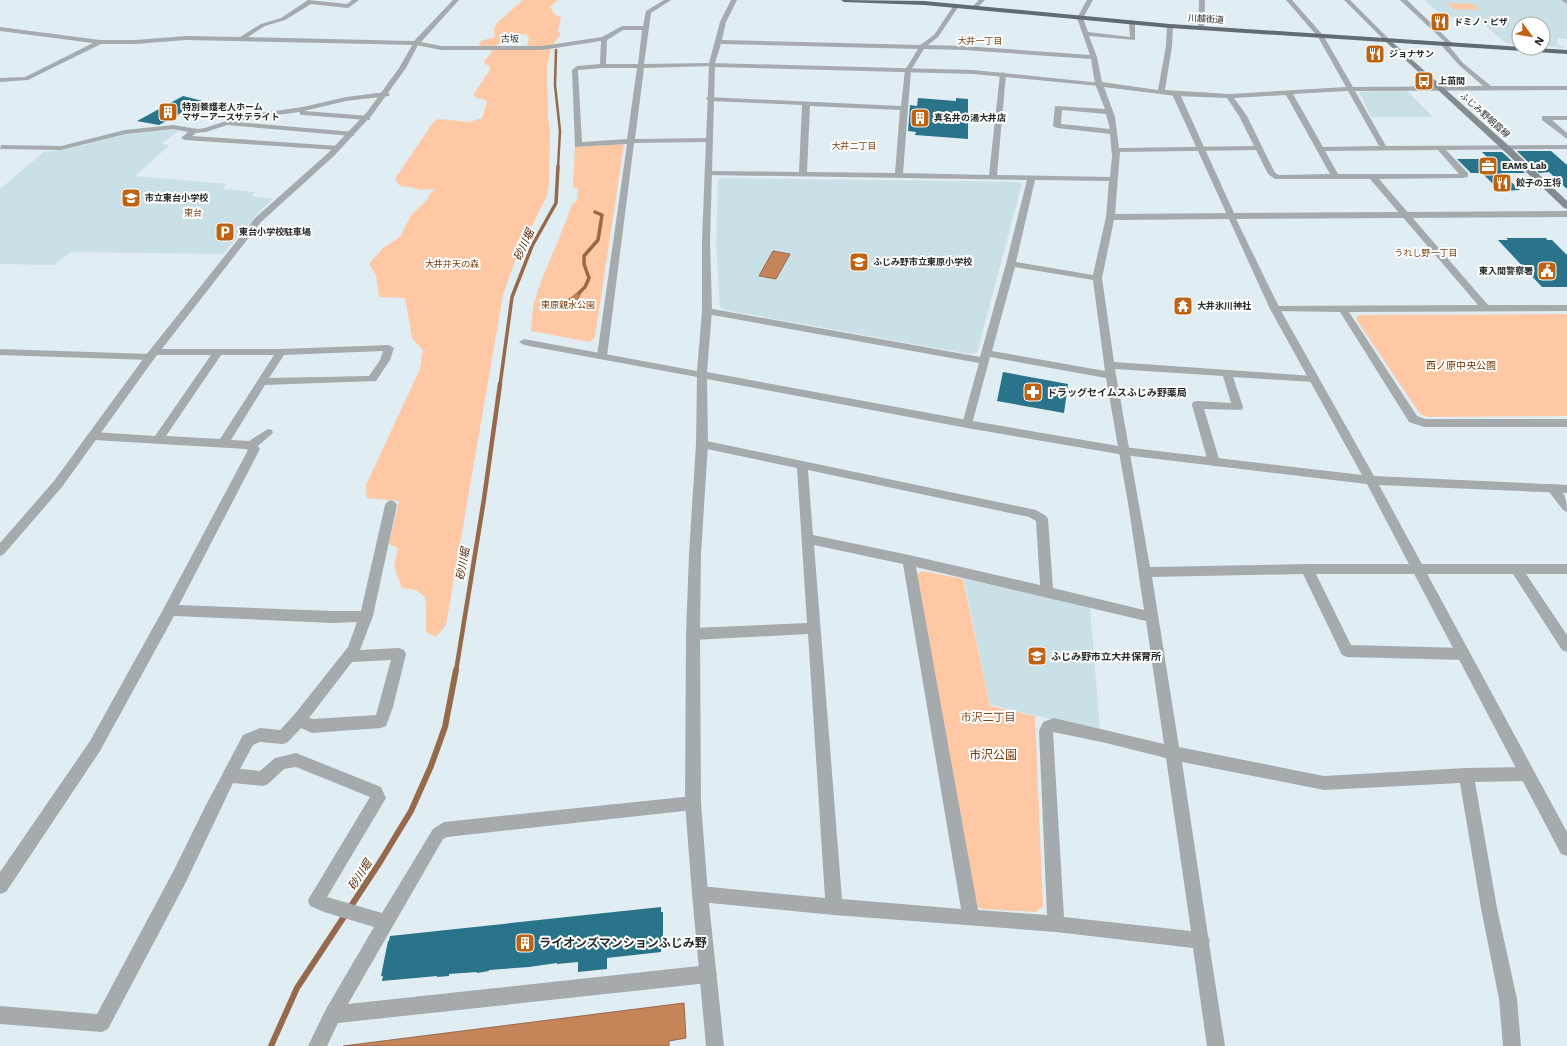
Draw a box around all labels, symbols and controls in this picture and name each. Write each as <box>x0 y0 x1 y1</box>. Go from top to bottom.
restaurant icon: ドミノ・ピザ <box>1429 11 1451 33</box>
street label: 川越街道 <box>1188 13 1224 25</box>
north arrow <box>1511 16 1551 56</box>
place label: ドミノ・ピザ <box>1454 17 1508 27</box>
street label: 古坂 <box>501 34 519 44</box>
text: N <box>1531 34 1547 48</box>
district label: 大井一丁目 <box>957 36 1003 46</box>
restaurant icon: ジョナサン <box>1364 43 1386 65</box>
place label: ジョナサン <box>1389 49 1434 59</box>
bus stop icon: 上苗間 <box>1413 70 1435 92</box>
place label: 上苗間 <box>1438 76 1465 86</box>
street label: ふじみ野朝霞線 <box>1458 90 1512 140</box>
building icon: 特別養護老人ホーム マザーアースサテライト <box>157 101 179 123</box>
place label: 特別養護老人ホーム マザーアースサテライト <box>182 102 280 122</box>
building icon: 真名井の湯大井店 <box>909 107 931 129</box>
place label: 真名井の湯大井店 <box>934 112 1006 123</box>
district label: 大井二丁目 <box>831 141 877 151</box>
office icon: EAMS Lab <box>1477 155 1499 177</box>
place label: EAMS Lab <box>1502 161 1547 171</box>
restaurant icon: 餃子の王将 <box>1491 172 1513 194</box>
place label: 餃子の王将 <box>1516 178 1562 188</box>
school or university icon: 市立東台小学校 <box>120 187 142 209</box>
place label: 市立東台小学校 <box>145 193 209 203</box>
district label: 東台 <box>184 208 202 218</box>
parking icon: 東台小学校駐車場 <box>214 221 236 243</box>
water label: 砂川堀 <box>511 225 538 263</box>
place label: 東台小学校駐車場 <box>239 227 311 237</box>
district label: うれし野一丁目 <box>1394 248 1458 258</box>
school or university icon: ふじみ野市立東原小学校 <box>848 251 870 273</box>
place label: ふじみ野市立東原小学校 <box>873 257 973 267</box>
park label: 大井弁天の森 <box>425 259 479 269</box>
public building icon: 東入間警察署 <box>1536 260 1558 282</box>
place label: 東入間警察署 <box>1479 266 1533 276</box>
temple icon: 大井氷川神社 <box>1172 295 1194 317</box>
park label: 東原親水公園 <box>541 300 595 310</box>
place label: 大井氷川神社 <box>1197 300 1251 311</box>
park label: 西ノ原中央公園 <box>1426 360 1496 371</box>
pharmacy icon: ドラッグセイムスふじみ野薬局 <box>1022 381 1044 403</box>
place label: ドラッグセイムスふじみ野薬局 <box>1047 387 1187 398</box>
water label: 砂川堀 <box>454 545 473 581</box>
school or university icon: ふじみ野市立大井保育所 <box>1026 645 1048 667</box>
place label: ふじみ野市立大井保育所 <box>1051 651 1161 662</box>
district label: 市沢二丁目 <box>961 711 1016 724</box>
park label: 市沢公園 <box>969 748 1017 762</box>
water label: 砂川堀 <box>346 856 376 892</box>
building icon: ライオンズマンションふじみ野 <box>514 932 536 954</box>
place label: ライオンズマンションふじみ野 <box>539 936 707 950</box>

